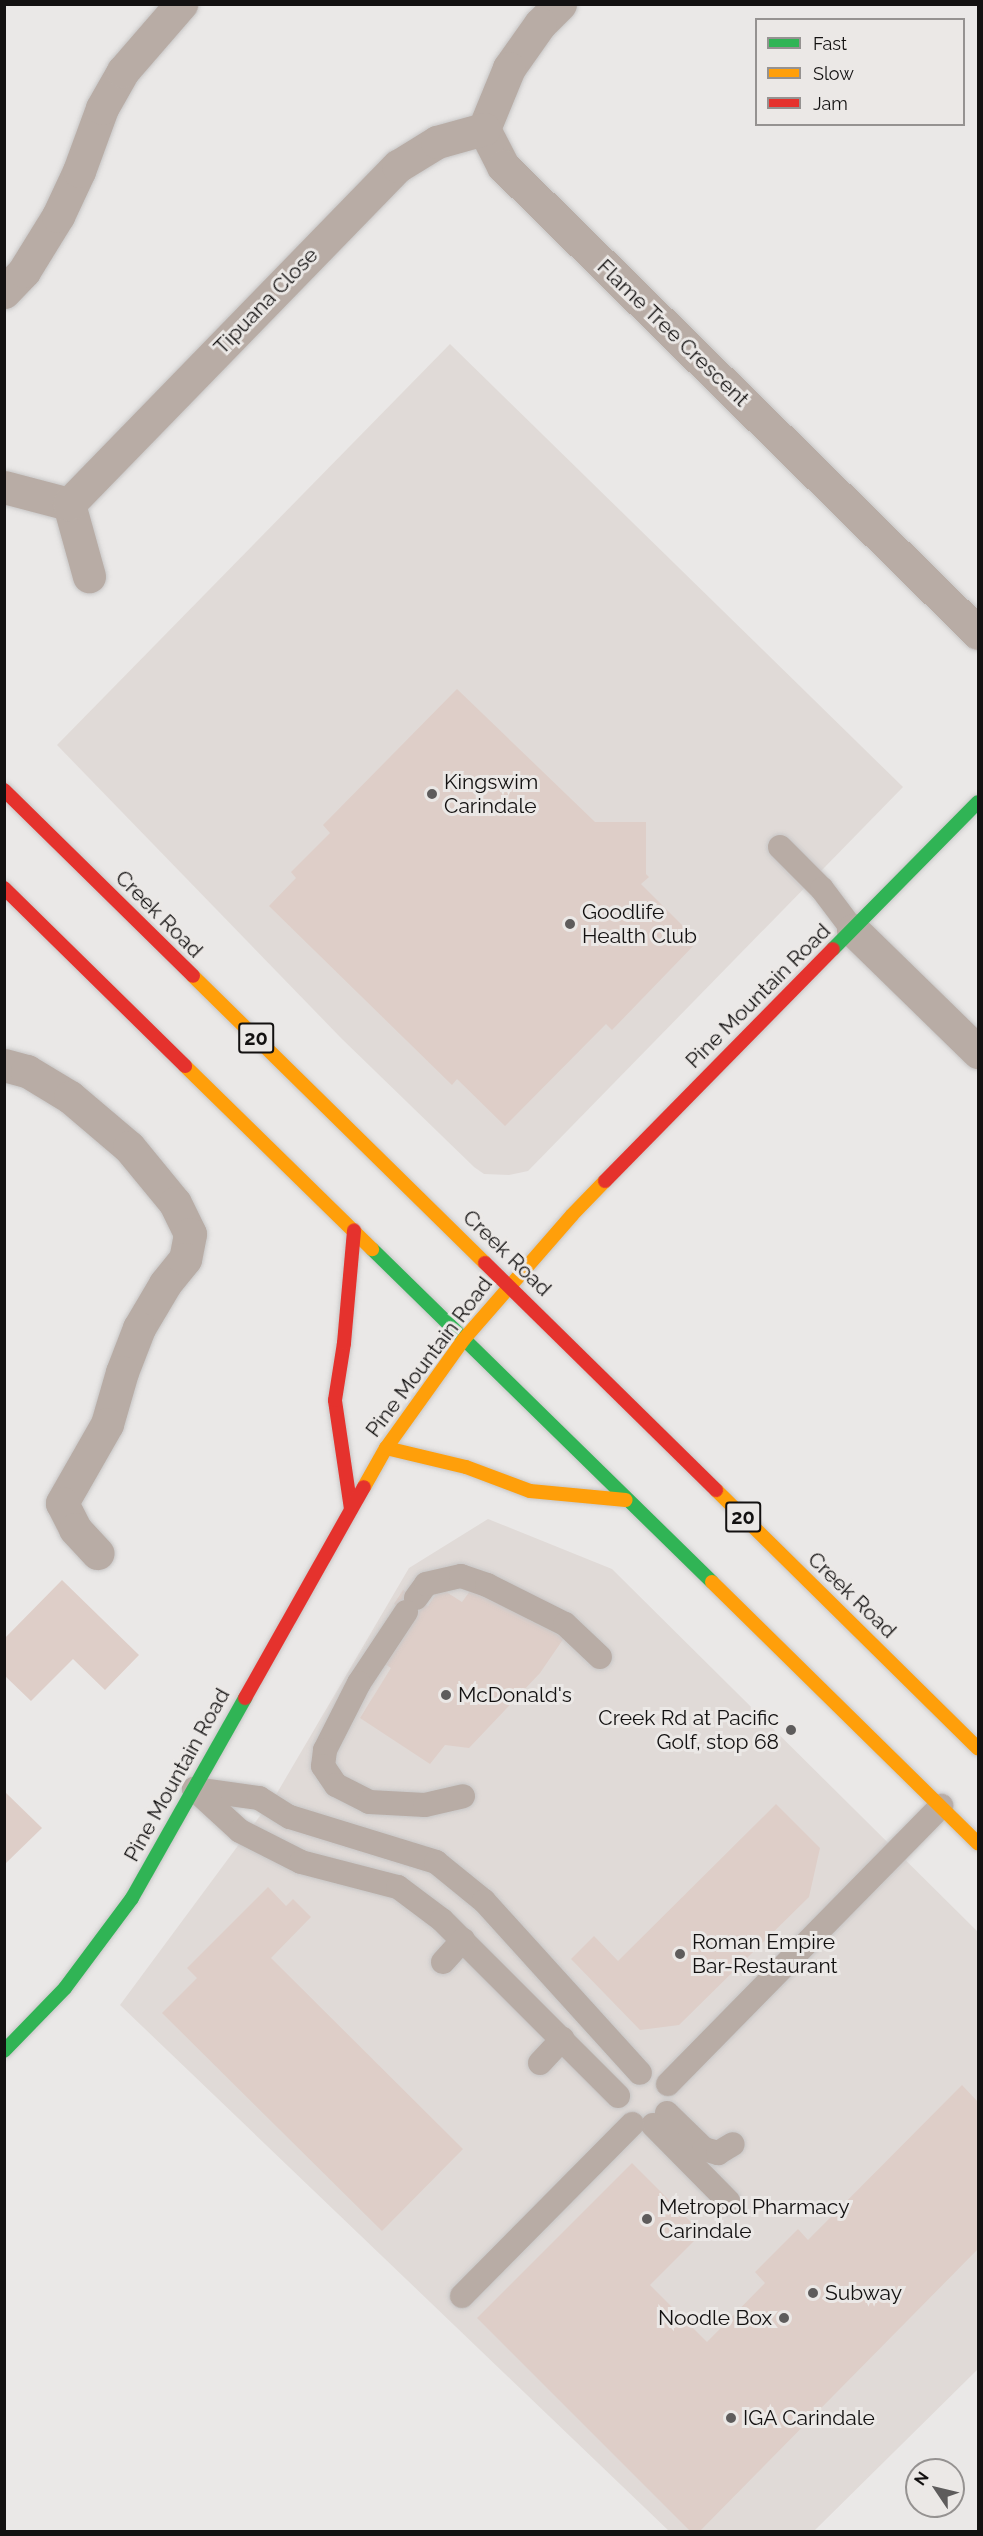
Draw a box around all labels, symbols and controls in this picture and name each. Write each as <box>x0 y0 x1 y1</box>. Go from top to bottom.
legend <box>755 18 965 126</box>
text: Fast <box>813 33 847 54</box>
text: Slow <box>813 63 854 84</box>
text: Jam <box>813 93 848 114</box>
street label: Tipuana Close <box>209 242 323 360</box>
street label: Flame Tree Crescent <box>592 254 754 412</box>
place label: Kingswim Carindale <box>444 769 538 819</box>
marker: Kingswim Carindale <box>425 787 439 801</box>
street label: Creek Road <box>110 865 208 963</box>
place label: Goodlife Health Club <box>582 899 697 949</box>
marker: Goodlife Health Club <box>563 917 577 931</box>
street label: Pine Mountain Road <box>681 919 835 1073</box>
road number: 20 <box>238 1021 274 1055</box>
street label: Creek Road <box>458 1205 556 1301</box>
street label: Pine Mountain Road <box>361 1272 497 1442</box>
road number: 20 <box>725 1500 761 1534</box>
street label: Creek Road <box>803 1547 901 1643</box>
place label: McDonald's <box>458 1682 572 1708</box>
street label: Pine Mountain Road <box>119 1684 235 1866</box>
marker: McDonald's <box>439 1688 453 1702</box>
place label: Creek Rd at Pacific Golf, stop 68 <box>598 1705 779 1755</box>
marker: Creek Rd at Pacific Golf, stop 68 <box>784 1723 798 1737</box>
place label: Roman Empire Bar-Restaurant <box>692 1929 838 1979</box>
marker: Roman Empire Bar-Restaurant <box>673 1947 687 1961</box>
place label: Metropol Pharmacy Carindale <box>659 2194 850 2244</box>
marker: Metropol Pharmacy Carindale <box>640 2212 654 2226</box>
place label: Subway <box>825 2280 902 2306</box>
marker: Subway <box>806 2286 820 2300</box>
place label: Noodle Box <box>658 2305 772 2331</box>
marker: Noodle Box <box>777 2311 791 2325</box>
place label: IGA Carindale <box>743 2405 875 2431</box>
marker: IGA Carindale <box>724 2411 738 2425</box>
north arrow <box>905 2458 965 2518</box>
text: N <box>910 2468 933 2489</box>

